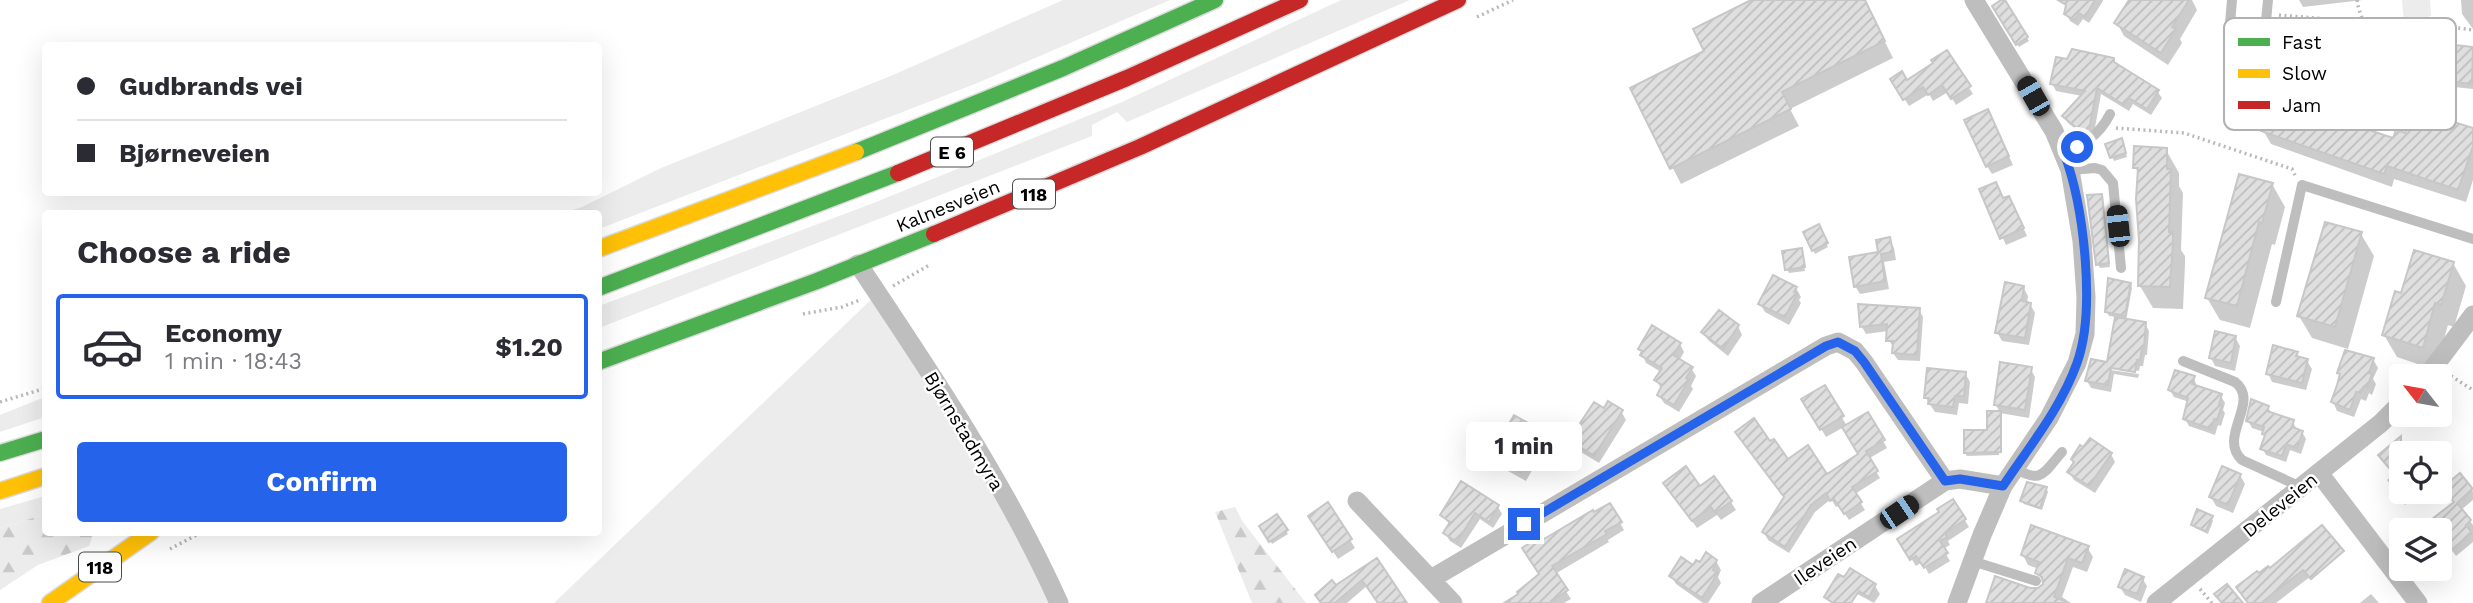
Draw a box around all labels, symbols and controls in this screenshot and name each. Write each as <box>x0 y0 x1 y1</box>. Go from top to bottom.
legend <box>2224 18 2456 130</box>
text: Fast <box>2282 31 2321 54</box>
text: Slow <box>2282 62 2327 85</box>
text: Gudbrands vei <box>119 71 303 101</box>
car <box>2014 73 2053 119</box>
text: Jam <box>2282 94 2321 117</box>
route start <box>2061 131 2093 163</box>
text: Bjørneveien <box>119 138 270 168</box>
road number: E 6 <box>931 138 973 167</box>
street label: Kalnesveien <box>893 175 1003 237</box>
road number: 118 <box>1013 180 1055 209</box>
car <box>2106 204 2131 248</box>
text: Choose a ride <box>77 233 291 271</box>
icon: car <box>81 315 144 378</box>
text: Economy <box>165 318 282 348</box>
text: $1.20 <box>495 332 563 362</box>
text: 1 min · 18:43 <box>165 348 302 375</box>
north arrow <box>2389 364 2452 427</box>
map controls <box>2389 364 2452 581</box>
street label: Bjørnstadmyra <box>919 367 1009 495</box>
callout: 1 min <box>1466 422 1582 472</box>
text: 1 min <box>1494 433 1554 460</box>
button: locate <box>2389 441 2452 504</box>
button: Confirm <box>77 442 567 522</box>
street label: Deleveien <box>2238 468 2322 542</box>
car <box>1876 492 1923 532</box>
route end <box>1508 508 1540 540</box>
button: layers <box>2389 518 2452 581</box>
street label: Ileveien <box>1789 532 1861 590</box>
road number: 118 <box>79 552 121 582</box>

